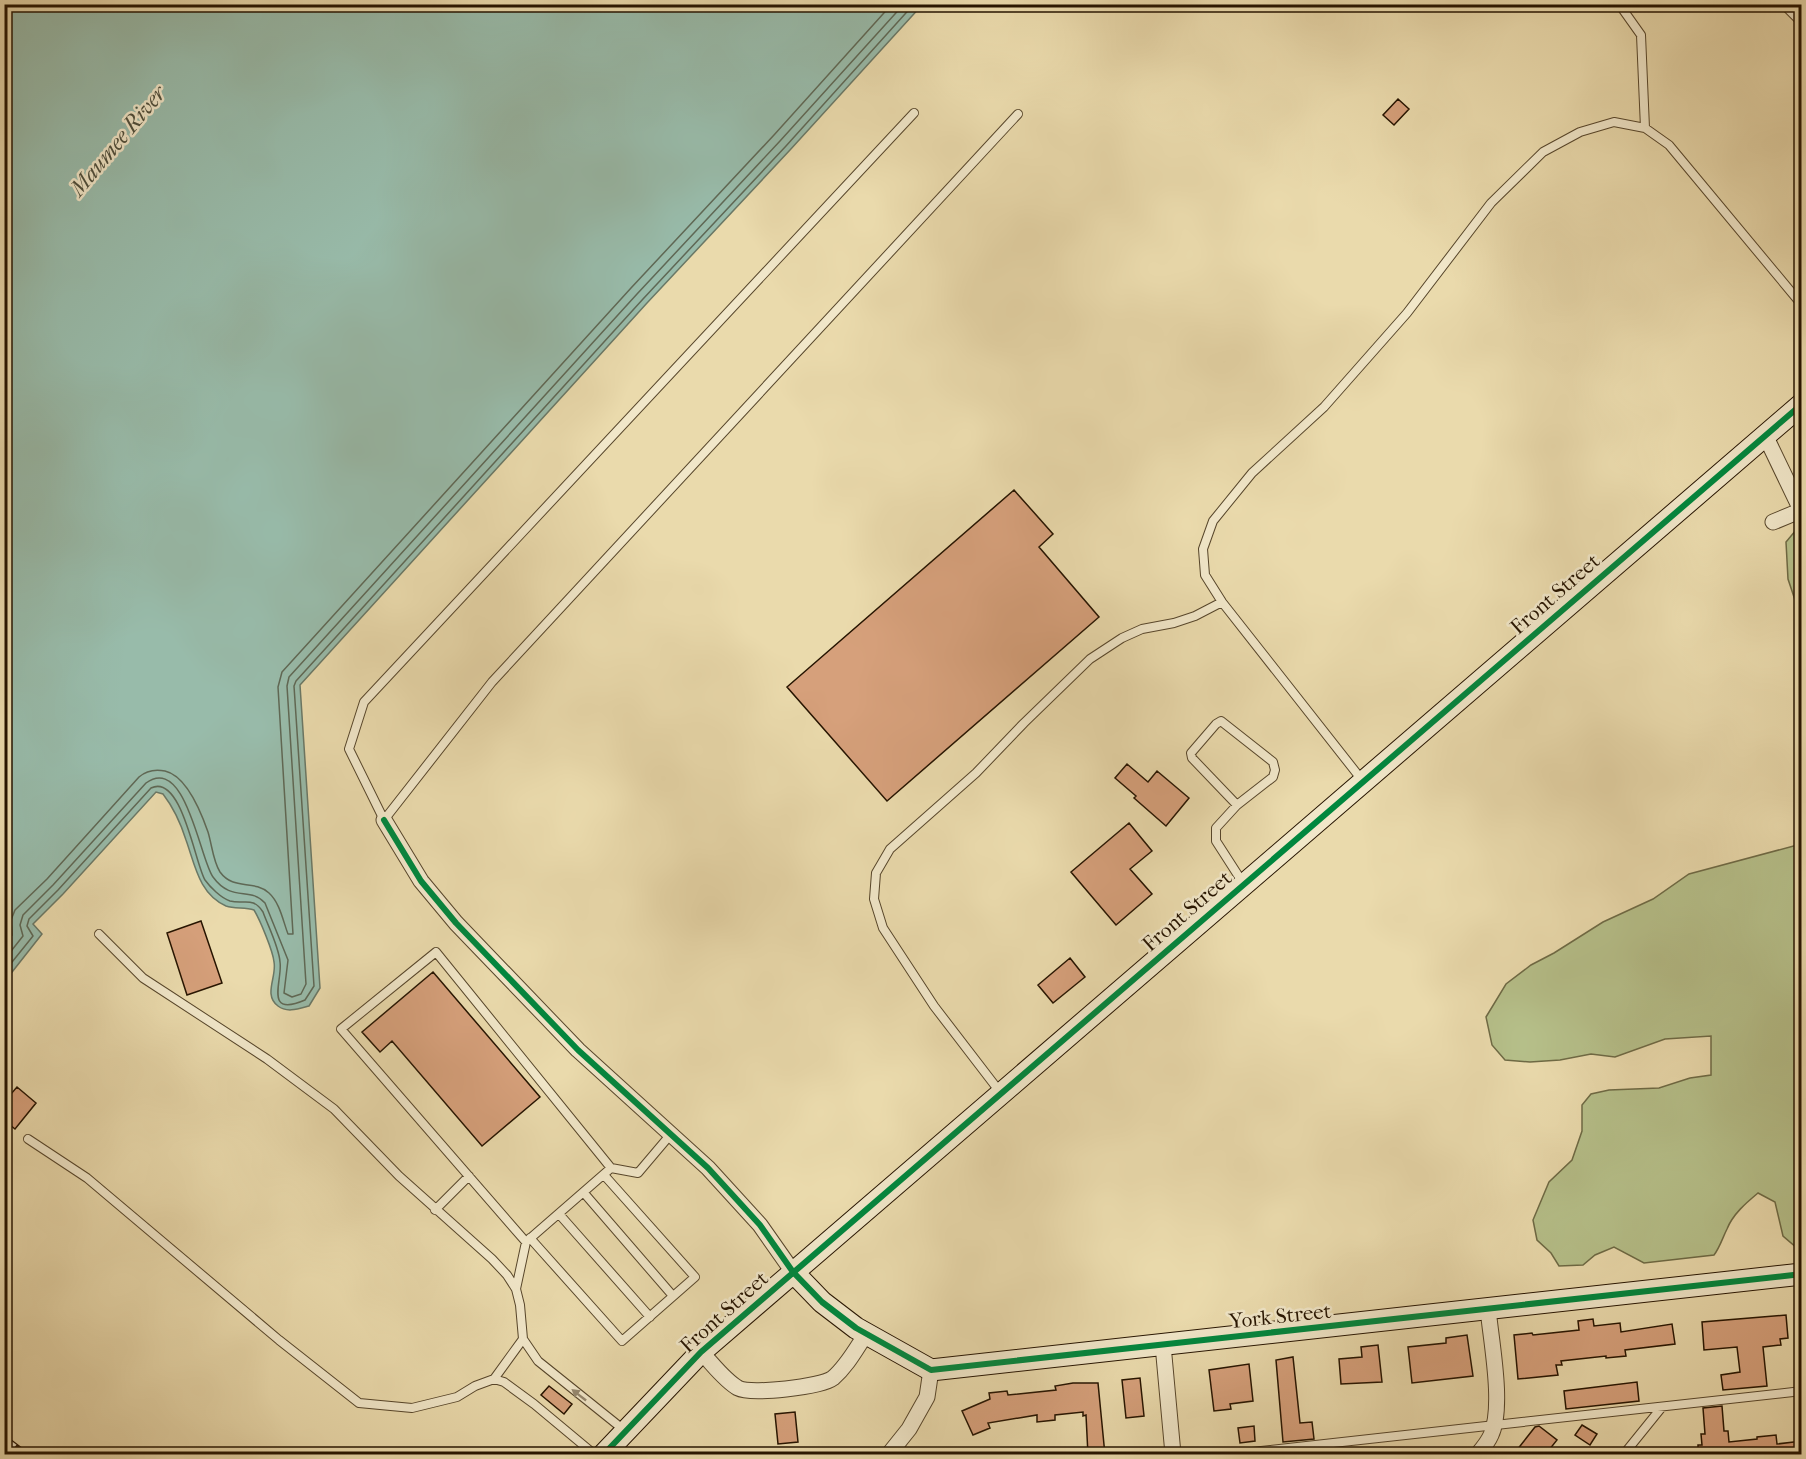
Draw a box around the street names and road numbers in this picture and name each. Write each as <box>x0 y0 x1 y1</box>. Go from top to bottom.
street label: Front Street <box>1506 549 1605 639</box>
street label: Front Street <box>1138 866 1237 956</box>
street label: Front Street <box>675 1266 773 1358</box>
street label: York Street <box>1227 1299 1333 1333</box>

